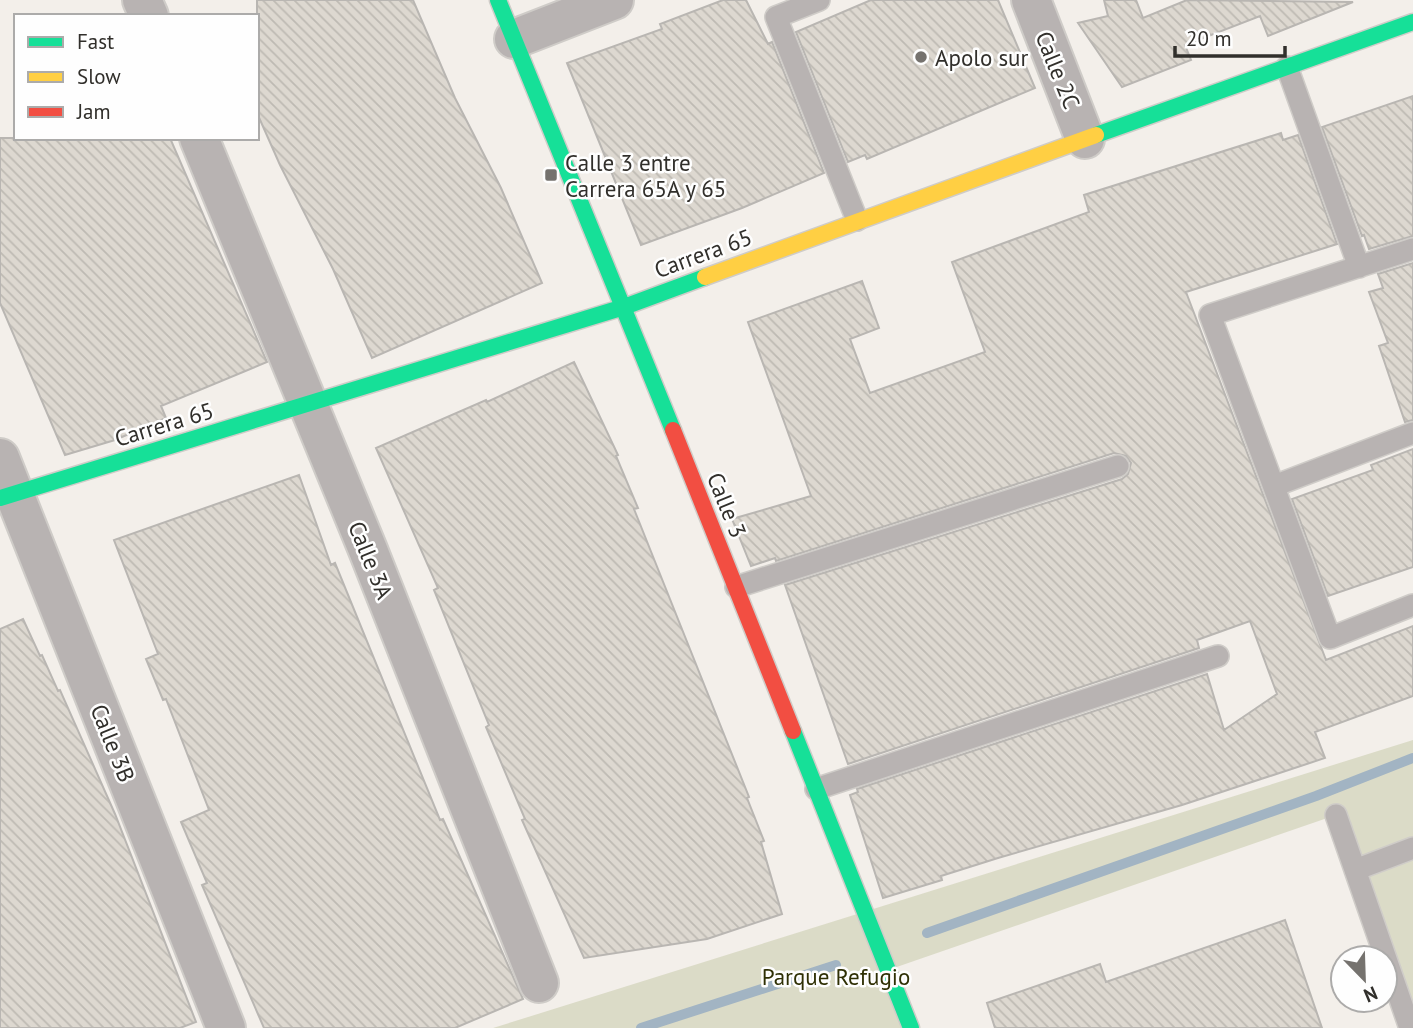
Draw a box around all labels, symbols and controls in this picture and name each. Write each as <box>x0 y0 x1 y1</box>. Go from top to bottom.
legend <box>14 14 259 140</box>
scale bar <box>1175 14 1285 58</box>
text: 20 m <box>1186 25 1232 52</box>
street label: Calle 2C <box>1029 27 1087 113</box>
text: Fast <box>77 28 114 55</box>
place label: Apolo sur <box>935 43 1028 72</box>
marker: Apolo sur <box>913 49 929 65</box>
text: Slow <box>77 63 121 90</box>
text: Jam <box>76 98 111 125</box>
place label: Calle 3 entre Carrera 65A y 65 <box>565 148 726 203</box>
marker: Calle 3 entre Carrera 65A y 65 <box>543 167 559 183</box>
street label: Carrera 65 <box>650 222 756 284</box>
street label: Carrera 65 <box>111 395 217 453</box>
street label: Calle 3 <box>701 468 753 542</box>
street label: Calle 3A <box>342 517 400 604</box>
street label: Calle 3B <box>84 700 142 786</box>
north arrow <box>1329 944 1399 1014</box>
park label: Parque Refugio <box>762 962 910 991</box>
text: N <box>1360 981 1381 1008</box>

